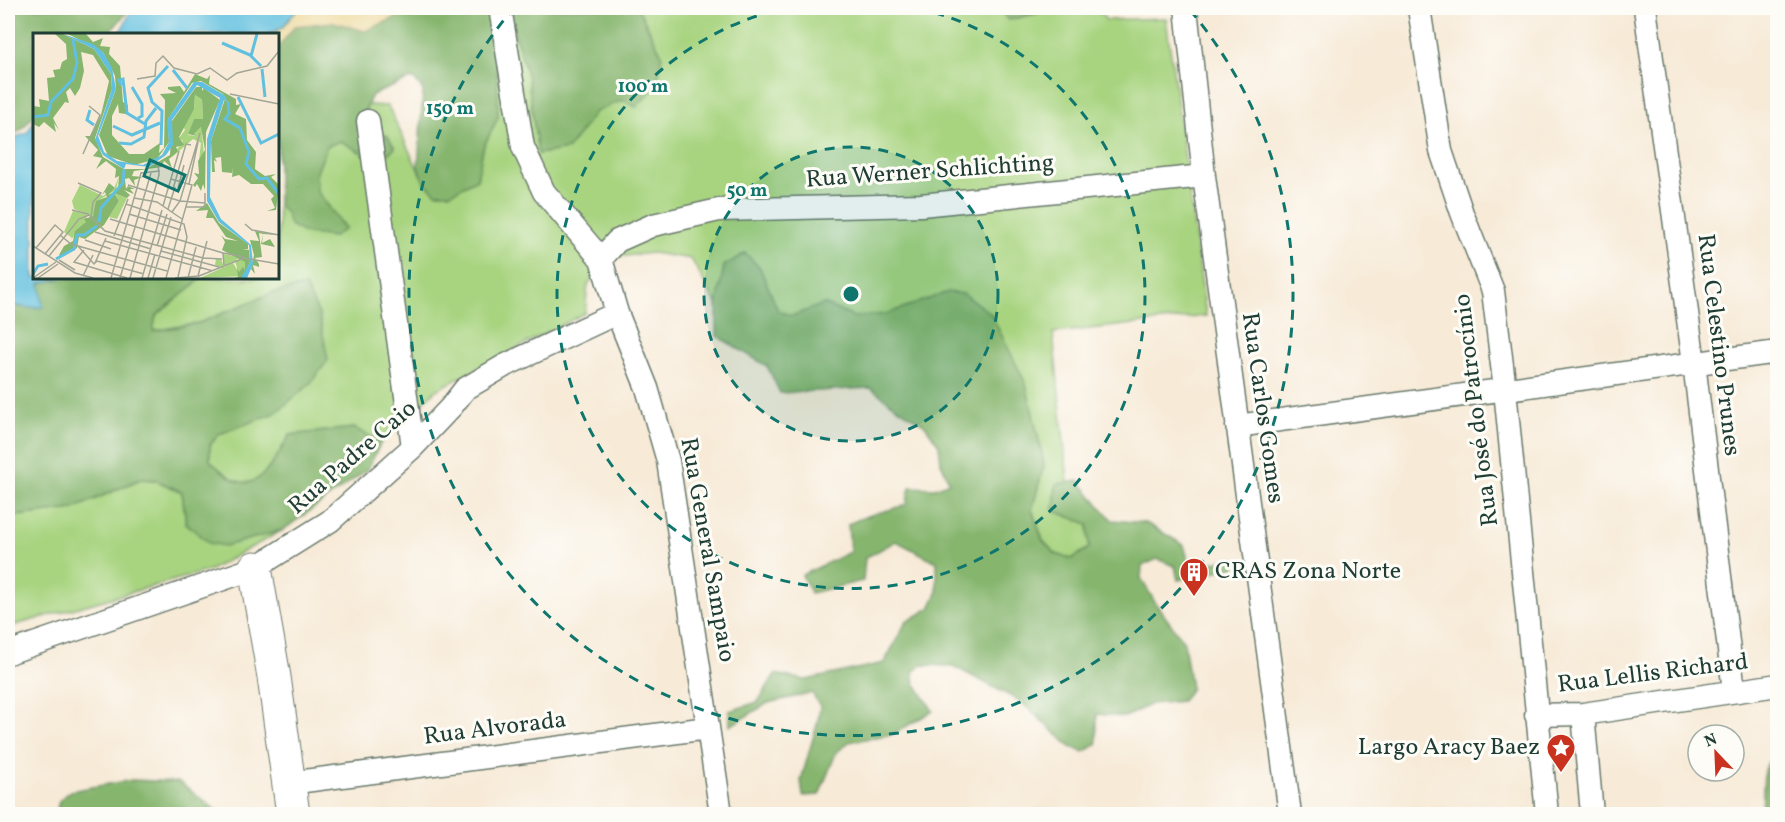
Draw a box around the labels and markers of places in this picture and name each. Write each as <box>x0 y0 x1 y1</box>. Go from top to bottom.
centre of rings <box>841 284 861 304</box>
place label: CRAS Zona Norte <box>1215 555 1401 589</box>
building icon: CRAS Zona Norte <box>1178 556 1210 598</box>
place label: Largo Aracy Baez <box>1358 731 1540 765</box>
place icon: Largo Aracy Baez <box>1545 732 1577 774</box>

